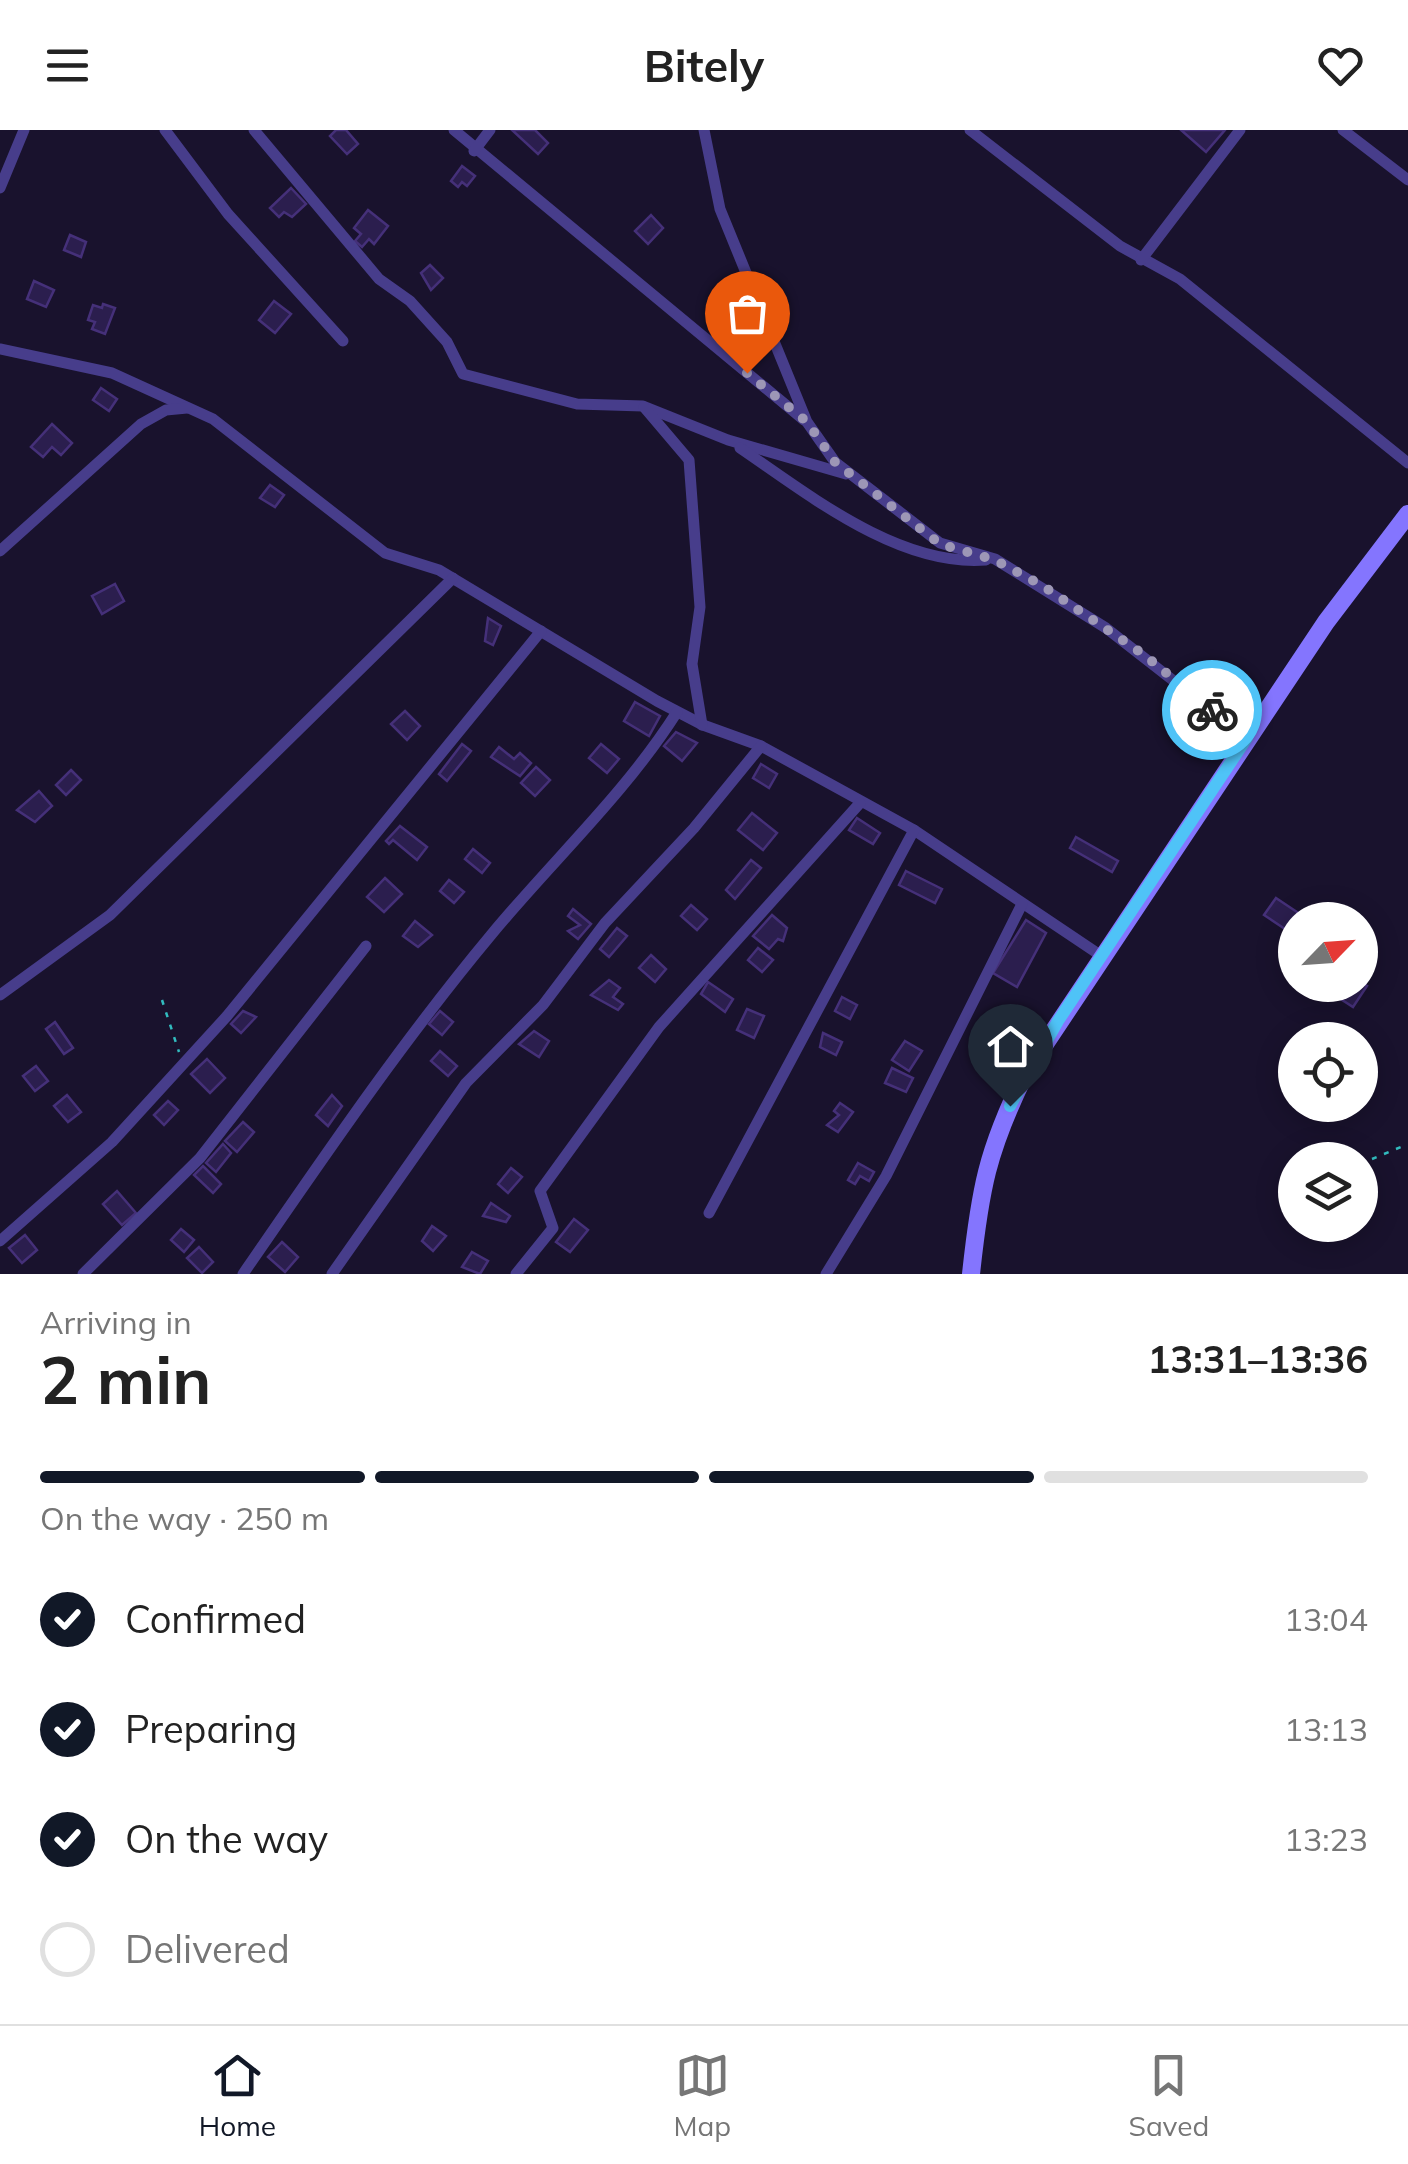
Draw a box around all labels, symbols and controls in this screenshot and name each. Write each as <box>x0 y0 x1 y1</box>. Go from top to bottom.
text: Bitely <box>644 37 764 93</box>
icon: menu <box>40 38 95 93</box>
icon: heart <box>1313 38 1368 93</box>
pin <box>705 271 790 374</box>
icon: bag <box>720 286 775 341</box>
courier <box>1162 660 1262 760</box>
icon: bike <box>1185 683 1240 738</box>
north arrow <box>1278 902 1378 1002</box>
map controls <box>1278 902 1378 1242</box>
pin <box>968 1004 1053 1107</box>
icon: home <box>983 1019 1038 1074</box>
button: locate <box>1278 1022 1378 1122</box>
button: layers <box>1278 1142 1378 1242</box>
text: Arriving in <box>40 1302 192 1342</box>
text: 13:31–13:36 <box>1148 1335 1368 1383</box>
text: 2 min <box>40 1339 211 1420</box>
text: On the way · 250 m <box>40 1498 329 1538</box>
icon: check <box>40 1592 95 1647</box>
text: Confirmed <box>125 1595 306 1643</box>
text: 13:04 <box>1284 1599 1368 1639</box>
icon: check <box>40 1702 95 1757</box>
text: Preparing <box>125 1705 297 1753</box>
text: 13:13 <box>1284 1709 1368 1749</box>
icon: check <box>40 1812 95 1867</box>
text: On the way <box>125 1815 328 1863</box>
text: 13:23 <box>1284 1819 1368 1859</box>
text: Delivered <box>125 1925 290 1973</box>
tab: Home <box>199 2048 276 2143</box>
tab: Map <box>673 2048 731 2143</box>
tab: Saved <box>1128 2048 1209 2143</box>

